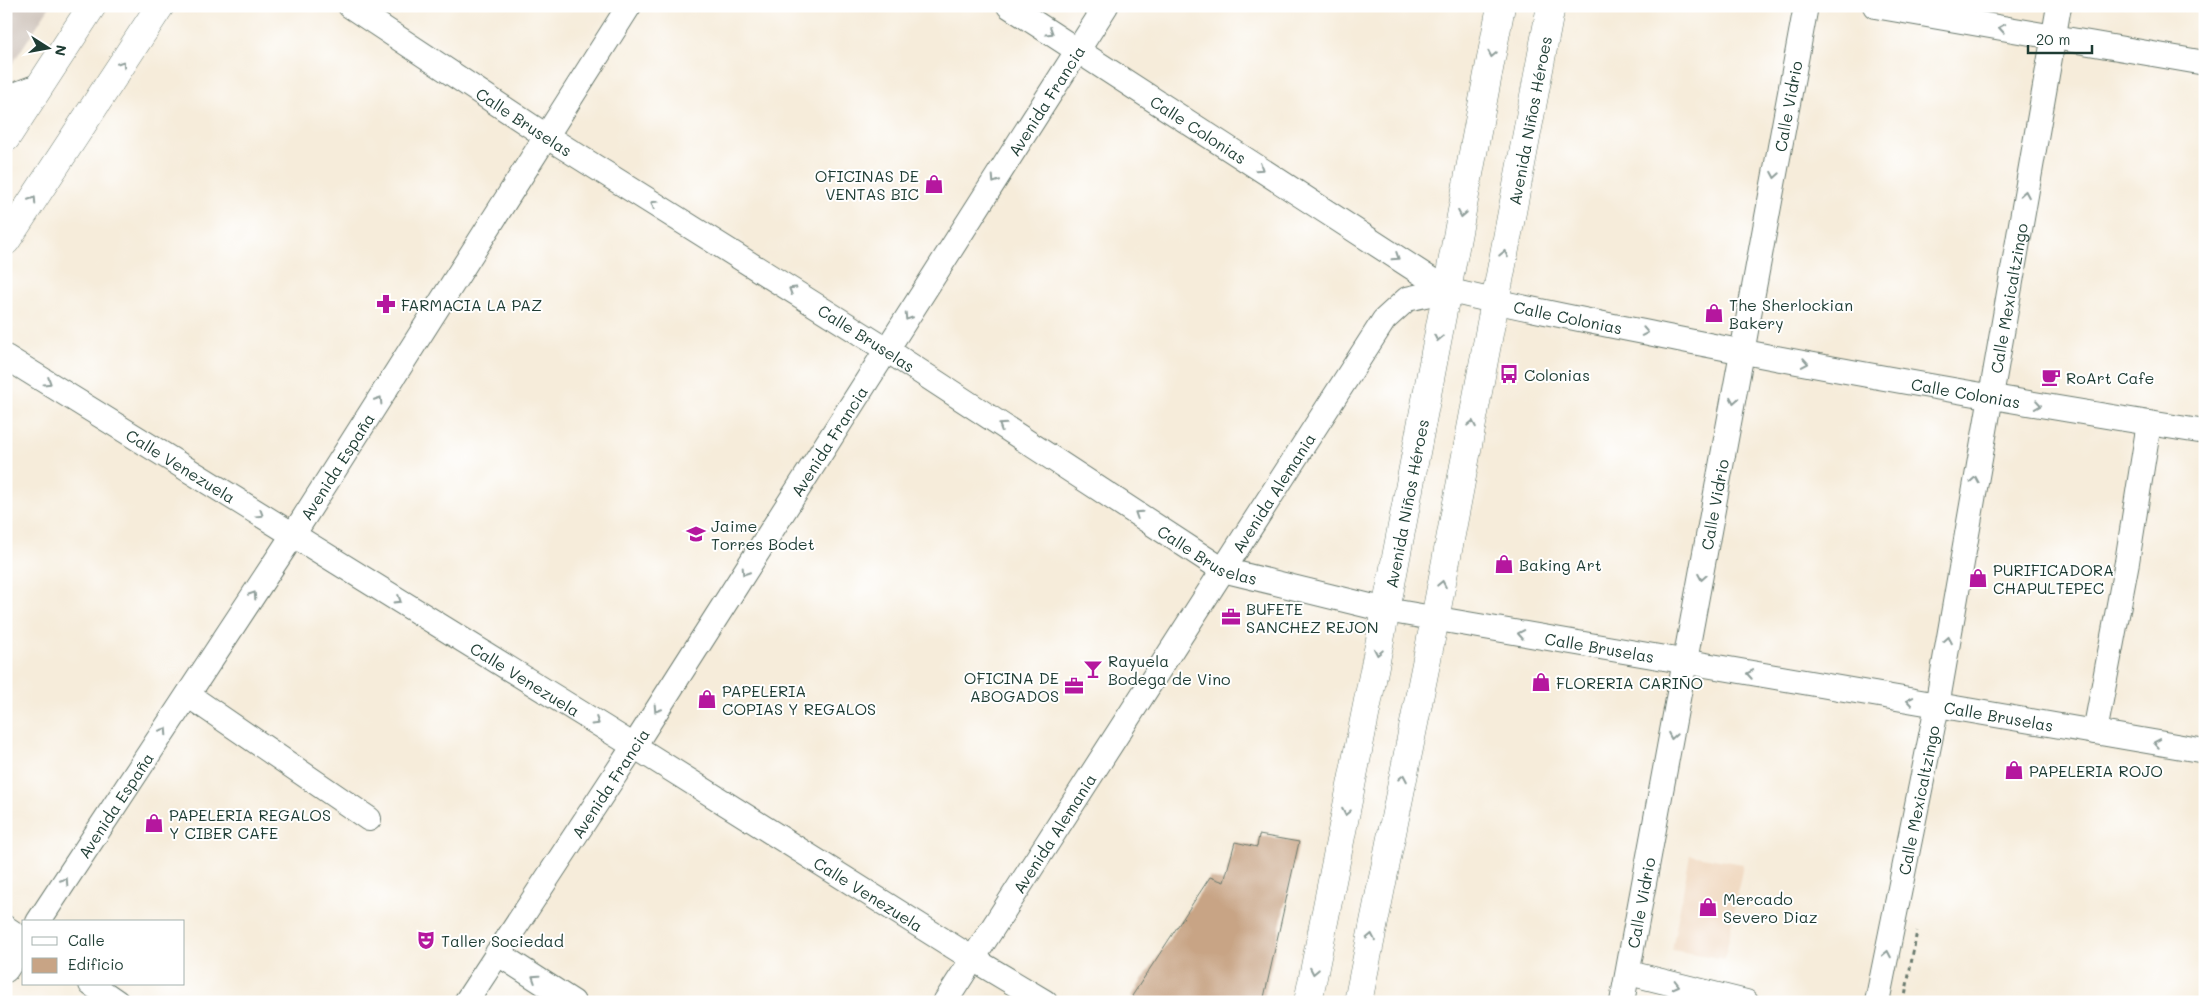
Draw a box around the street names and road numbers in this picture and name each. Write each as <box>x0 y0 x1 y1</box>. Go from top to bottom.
street label: Avenida Niños Héroes <box>1503 34 1556 207</box>
street label: Avenida Francia <box>1003 41 1089 160</box>
street label: Calle Vidrio <box>1769 59 1806 153</box>
street label: Calle Bruselas <box>472 82 576 160</box>
street label: Calle Colonias <box>1147 90 1251 168</box>
street label: Calle Mexicaltzingo <box>1985 221 2031 375</box>
street label: Calle Colonias <box>1512 295 1624 338</box>
street label: Calle Bruselas <box>814 299 919 376</box>
street label: Calle Colonias <box>1910 373 2022 412</box>
street label: Avenida Francia <box>786 382 872 500</box>
street label: Avenida España <box>295 409 378 524</box>
street label: Avenida Niños Héroes <box>1380 417 1433 590</box>
street label: Calle Venezuela <box>122 424 240 507</box>
street label: Avenida Alemania <box>1227 429 1319 556</box>
street label: Calle Vidrio <box>1695 457 1733 552</box>
street label: Calle Bruselas <box>1154 520 1259 589</box>
street label: Calle Bruselas <box>1543 627 1656 667</box>
street label: Calle Venezuela <box>467 637 584 721</box>
street label: Calle Bruselas <box>1942 696 2055 735</box>
street label: Calle Mexicaltzingo <box>1893 723 1943 877</box>
street label: Avenida Francia <box>566 724 653 842</box>
street label: Avenida España <box>73 748 158 862</box>
street label: Avenida Alemania <box>1008 769 1100 897</box>
street label: Calle Venezuela <box>810 851 927 936</box>
street label: Calle Vidrio <box>1622 855 1659 950</box>

